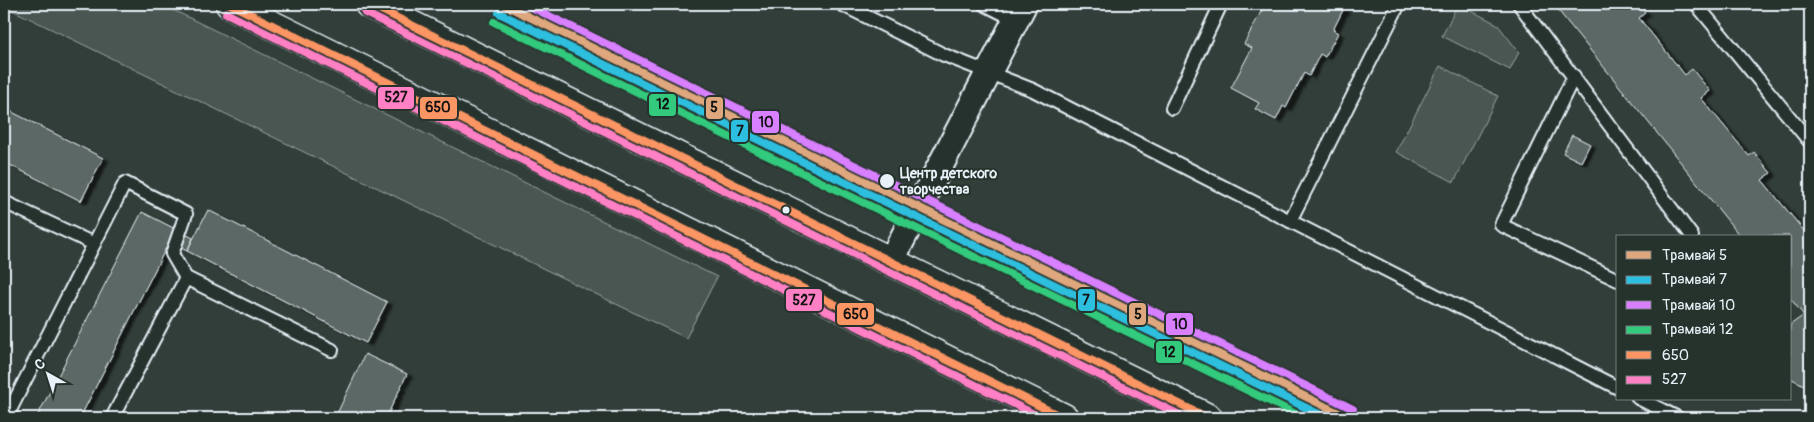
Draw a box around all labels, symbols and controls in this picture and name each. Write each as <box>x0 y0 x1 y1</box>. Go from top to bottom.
line badge: 527 <box>377 86 415 110</box>
text: 527 <box>385 89 408 106</box>
line badge: 12 <box>648 93 677 117</box>
line badge: 650 <box>419 96 458 120</box>
text: 12 <box>656 96 670 113</box>
line badge: 5 <box>705 96 724 120</box>
text: 650 <box>425 99 451 116</box>
text: 5 <box>710 99 718 116</box>
line badge: 10 <box>751 110 780 134</box>
text: 10 <box>758 114 774 131</box>
line badge: 7 <box>730 119 749 143</box>
text: 7 <box>736 123 744 140</box>
place label: Центр детского творчества <box>900 165 997 198</box>
marker: Центр детского творчества <box>878 172 896 190</box>
unlabelled marker <box>781 205 791 215</box>
legend <box>1616 235 1792 400</box>
text: Трамвай 5 <box>1662 246 1727 265</box>
text: Трамвай 7 <box>1662 270 1727 289</box>
line badge: 527 <box>785 288 823 312</box>
line badge: 7 <box>1077 288 1096 312</box>
text: 527 <box>793 292 816 309</box>
text: 7 <box>1082 292 1090 309</box>
text: Трамвай 10 <box>1662 296 1735 315</box>
line badge: 650 <box>836 302 875 326</box>
line badge: 5 <box>1128 302 1147 326</box>
text: 650 <box>843 306 869 323</box>
text: 5 <box>1134 306 1142 323</box>
line badge: 10 <box>1165 312 1194 336</box>
text: 10 <box>1172 316 1188 333</box>
text: Трамвай 12 <box>1662 320 1733 339</box>
line badge: 12 <box>1155 340 1183 364</box>
text: 12 <box>1162 344 1176 361</box>
text: 650 <box>1662 346 1689 365</box>
north arrow <box>22 350 72 400</box>
text: С <box>31 355 49 374</box>
text: 527 <box>1662 370 1687 389</box>

